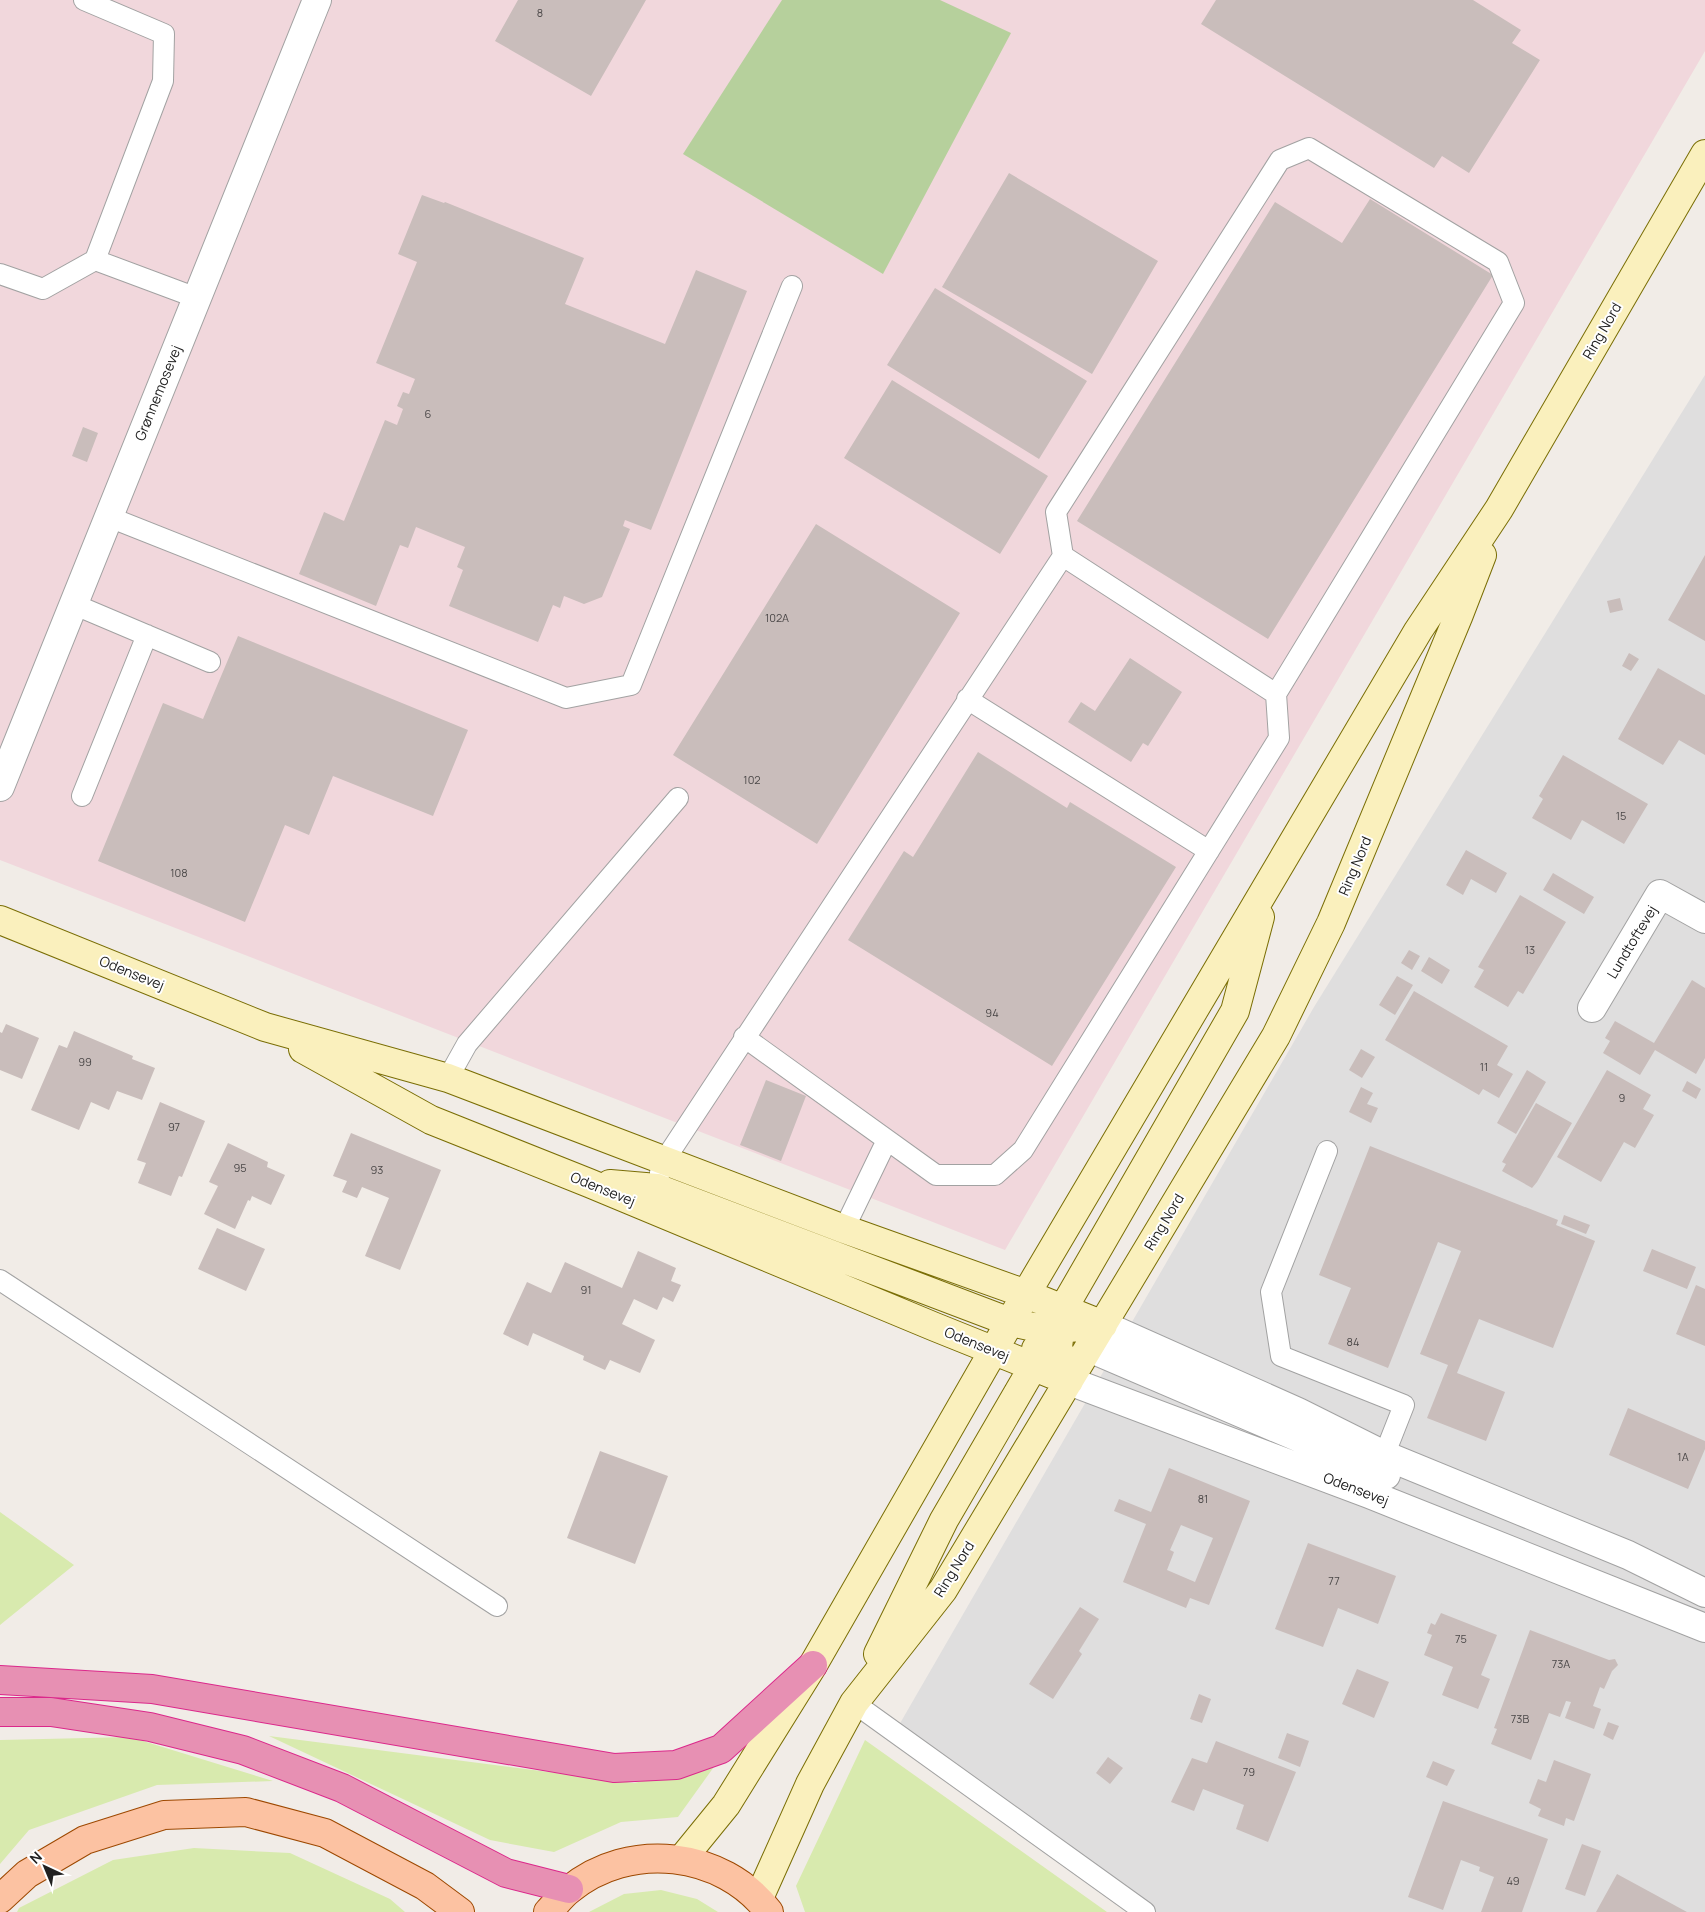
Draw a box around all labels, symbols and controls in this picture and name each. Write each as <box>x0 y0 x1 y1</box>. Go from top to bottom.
house number: 8 <box>537 5 543 20</box>
street label: Ring Nord <box>1578 299 1625 363</box>
street label: Grønnemosevej <box>130 342 185 443</box>
house number: 6 <box>425 406 432 421</box>
house number: 102A <box>765 610 789 625</box>
house number: 102 <box>743 772 761 787</box>
house number: 15 <box>1616 808 1626 823</box>
street label: Ring Nord <box>1334 833 1376 898</box>
house number: 108 <box>170 865 188 880</box>
street label: Lundtoftevej <box>1602 902 1661 982</box>
house number: 13 <box>1525 942 1535 957</box>
street label: Odensevej <box>97 951 168 994</box>
house number: 94 <box>985 1005 999 1020</box>
house number: 99 <box>78 1054 92 1069</box>
house number: 11 <box>1480 1059 1488 1074</box>
house number: 9 <box>1619 1090 1626 1105</box>
house number: 97 <box>168 1119 180 1134</box>
house number: 95 <box>233 1160 247 1175</box>
house number: 93 <box>371 1162 383 1177</box>
street label: Odensevej <box>568 1167 639 1210</box>
street label: Ring Nord <box>1139 1190 1188 1253</box>
house number: 91 <box>580 1282 592 1297</box>
street label: Odensevej <box>942 1322 1013 1365</box>
house number: 84 <box>1347 1334 1359 1349</box>
house number: 1A <box>1677 1449 1689 1464</box>
street label: Odensevej <box>1321 1467 1392 1510</box>
house number: 81 <box>1198 1491 1208 1506</box>
street label: Ring Nord <box>929 1537 978 1600</box>
house number: 77 <box>1328 1573 1340 1588</box>
house number: 75 <box>1455 1631 1467 1646</box>
house number: 73A <box>1552 1656 1570 1671</box>
house number: 73B <box>1511 1711 1529 1726</box>
house number: 79 <box>1243 1764 1255 1779</box>
north arrow <box>20 1842 70 1892</box>
text: N <box>25 1847 46 1868</box>
house number: 49 <box>1506 1873 1520 1888</box>

